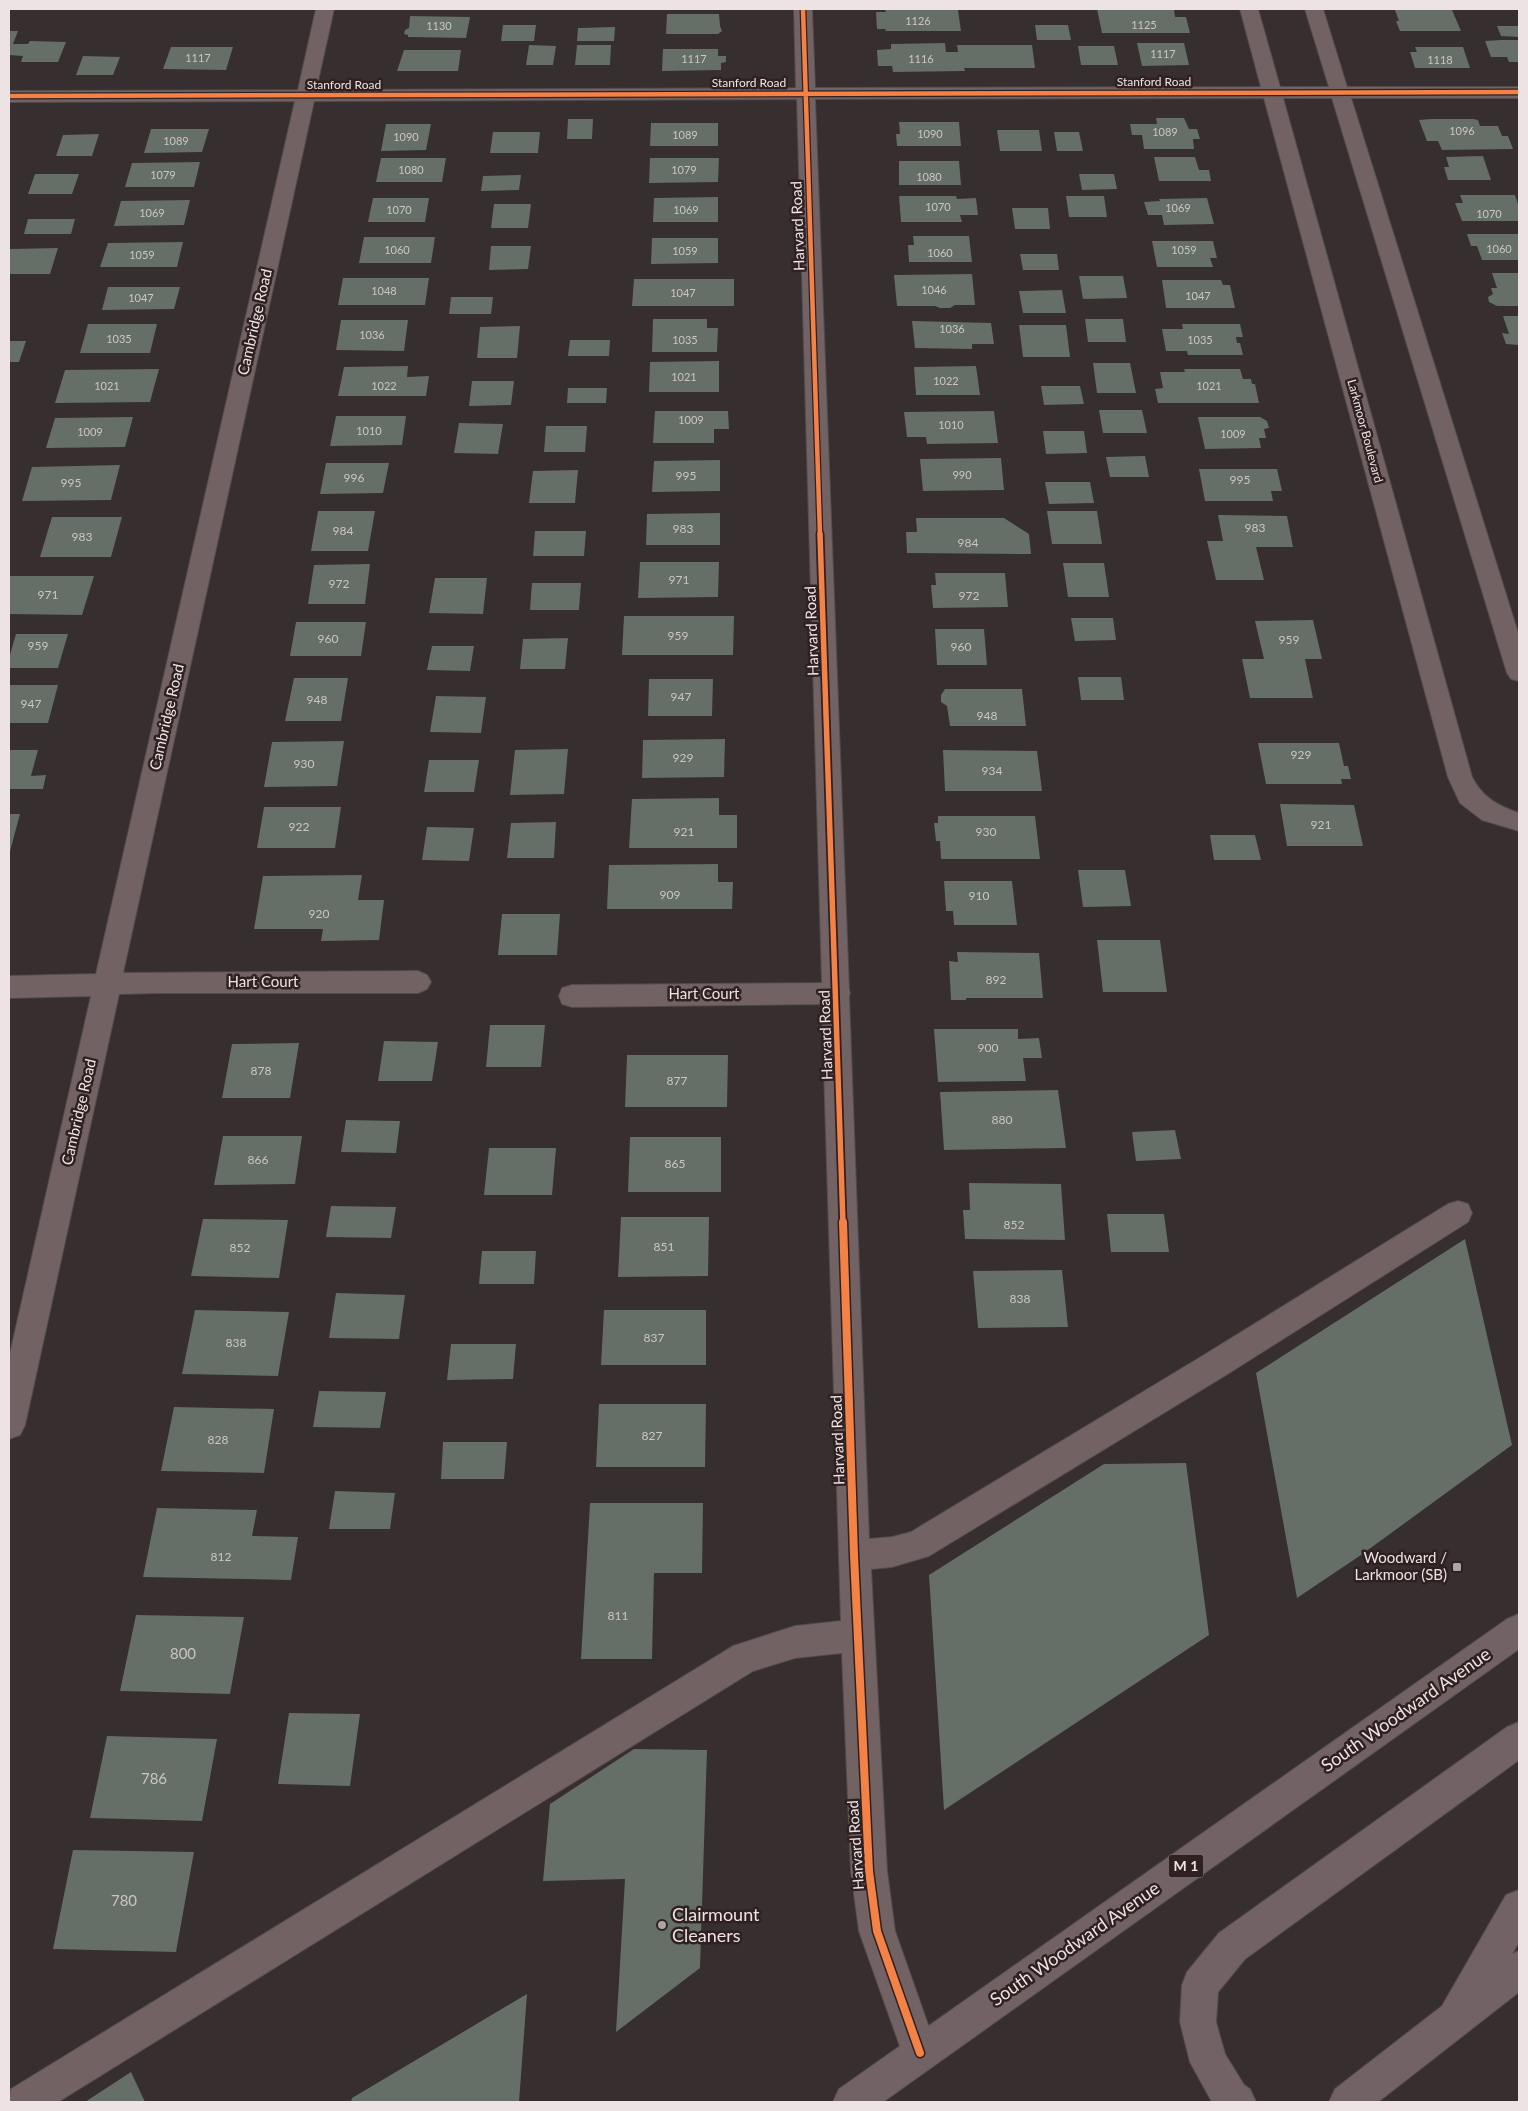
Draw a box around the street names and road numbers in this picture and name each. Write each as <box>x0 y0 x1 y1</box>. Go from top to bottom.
street label: Stanford Road <box>1117 74 1191 89</box>
street label: Stanford Road <box>712 75 786 90</box>
street label: Stanford Road <box>307 77 381 92</box>
street label: Harvard Road <box>786 181 808 271</box>
street label: Cambridge Road <box>233 267 275 377</box>
street label: Larkmoor Boulevard <box>1344 378 1386 484</box>
street label: Harvard Road <box>800 586 822 676</box>
street label: Cambridge Road <box>145 662 187 772</box>
street label: Hart Court <box>228 972 299 990</box>
street label: Hart Court <box>669 984 740 1002</box>
street label: Harvard Road <box>814 990 836 1080</box>
street label: Cambridge Road <box>57 1057 99 1167</box>
street label: Harvard Road <box>826 1395 848 1485</box>
street label: South Woodward Avenue <box>1316 1642 1494 1776</box>
street label: Harvard Road <box>843 1800 867 1891</box>
road number: M 1 <box>1168 1854 1204 1878</box>
street label: South Woodward Avenue <box>985 1876 1163 2010</box>

